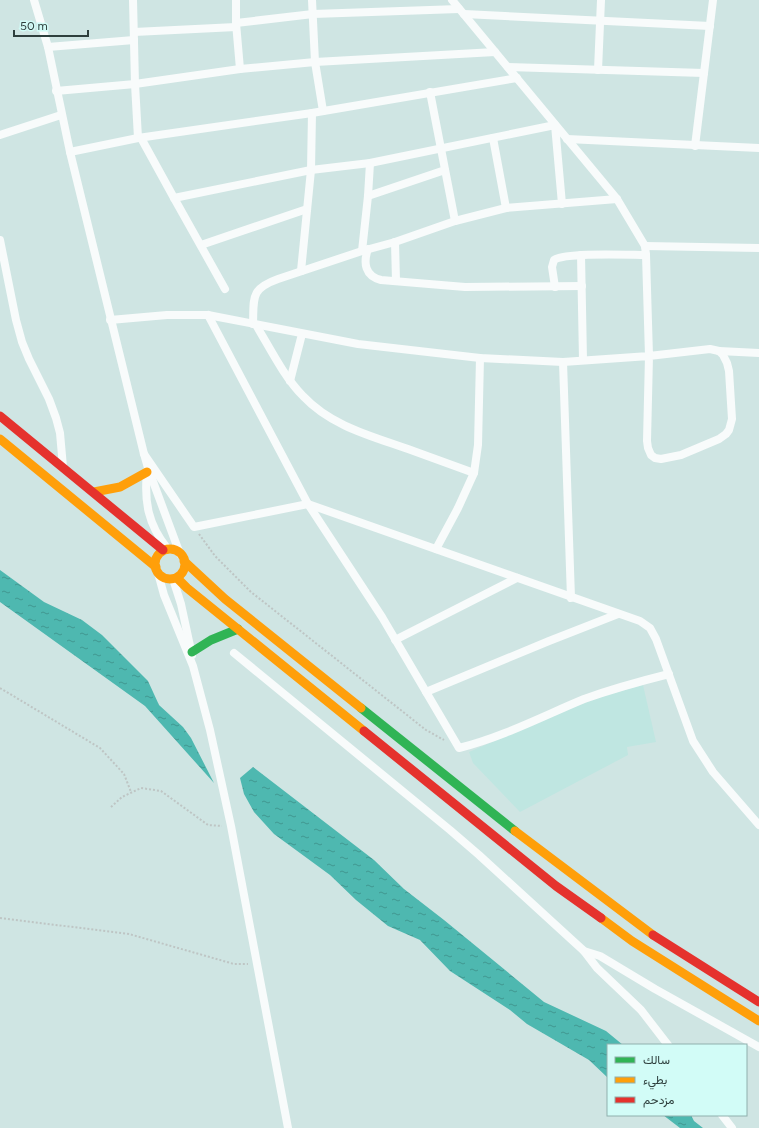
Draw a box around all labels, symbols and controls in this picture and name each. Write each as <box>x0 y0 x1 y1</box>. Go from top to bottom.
scale bar <box>14 12 88 38</box>
text: 50 m <box>20 19 48 33</box>
legend <box>607 1044 747 1116</box>
text: سالك <box>643 1053 670 1067</box>
text: بطيء <box>643 1073 667 1090</box>
text: مزدحم <box>643 1093 674 1108</box>

